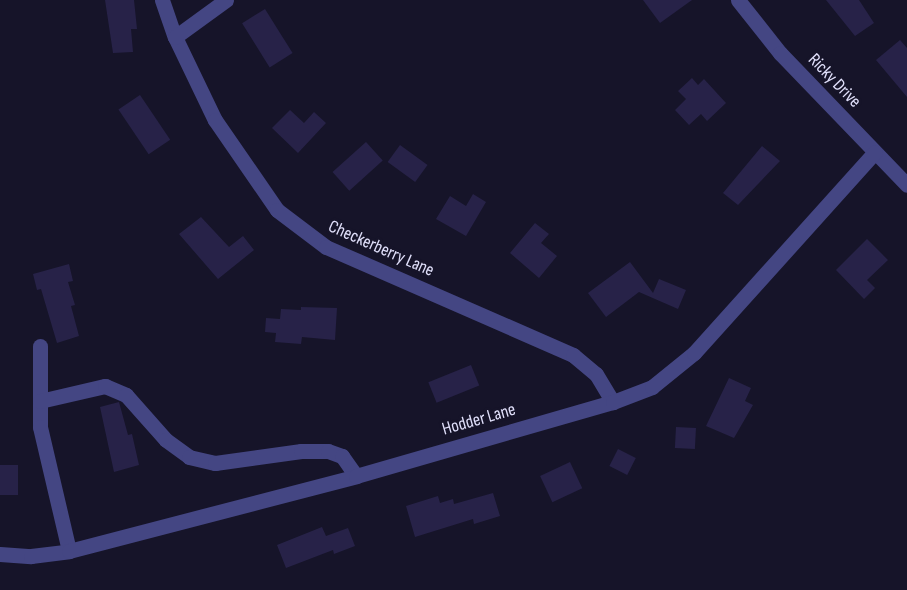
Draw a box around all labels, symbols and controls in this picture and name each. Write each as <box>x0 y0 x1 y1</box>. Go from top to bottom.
street label: Ricky Drive <box>803 49 865 113</box>
street label: Checkerberry Lane <box>325 216 437 282</box>
street label: Hodder Lane <box>440 399 518 441</box>

